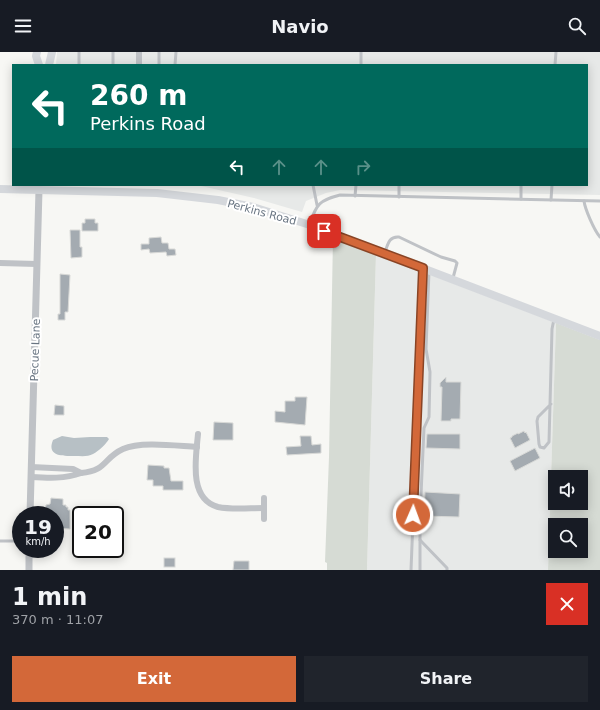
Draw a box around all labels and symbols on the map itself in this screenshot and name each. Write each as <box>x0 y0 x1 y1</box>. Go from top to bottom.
street label: Perkins Road <box>226 197 298 228</box>
pin <box>307 214 341 248</box>
street label: Pecue Lane <box>28 318 43 382</box>
position arrow <box>392 494 434 536</box>
speed limit sign: 20 <box>72 506 124 558</box>

